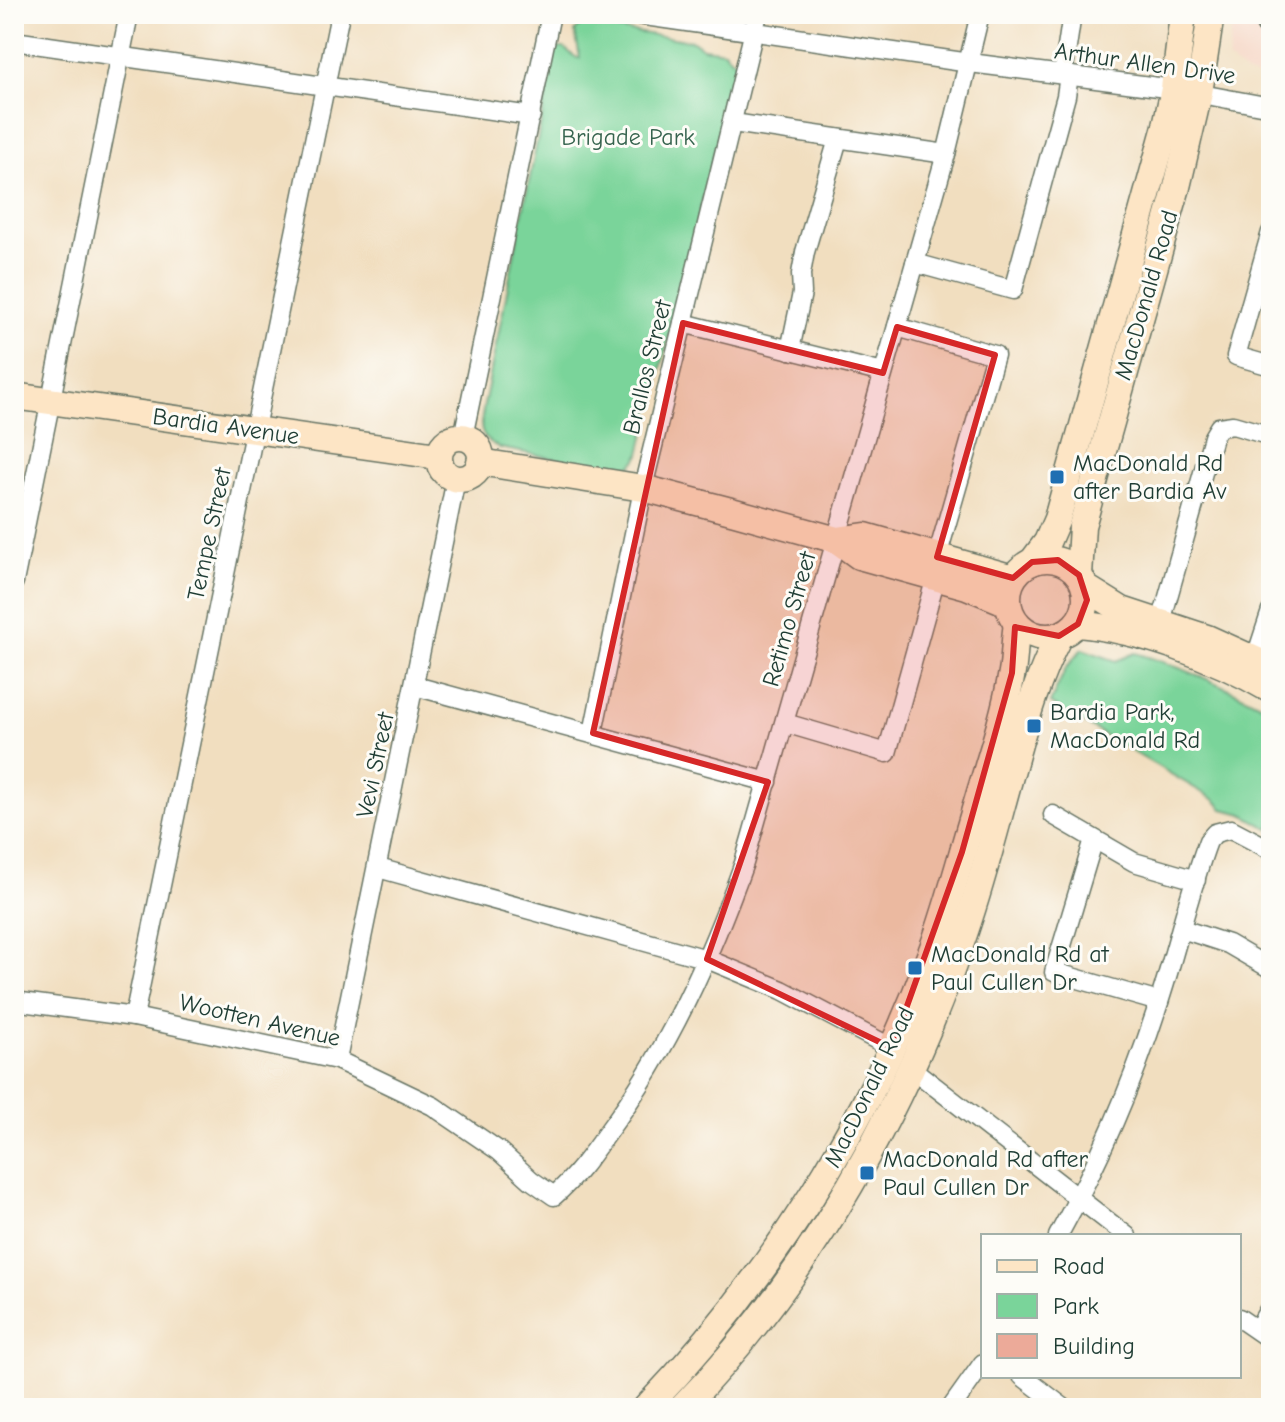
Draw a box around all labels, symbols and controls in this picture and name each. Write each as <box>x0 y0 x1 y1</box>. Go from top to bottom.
street label: Arthur Allen Drive <box>1053 36 1237 90</box>
park label: Brigade Park <box>561 123 695 151</box>
street label: MacDonald Road <box>1108 207 1184 383</box>
street label: Brallos Street <box>617 296 677 437</box>
street label: Bardia Avenue <box>151 402 301 450</box>
place label: MacDonald Rd after Bardia Av <box>1073 449 1226 505</box>
street label: Tempe Street <box>181 464 237 603</box>
marker: MacDonald Rd after Bardia Av <box>1048 468 1066 486</box>
street label: Retimo Street <box>756 547 822 690</box>
place label: Bardia Park, MacDonald Rd <box>1050 698 1200 754</box>
street label: Vevi Street <box>350 709 400 820</box>
marker: Bardia Park, MacDonald Rd <box>1025 717 1043 735</box>
place label: MacDonald Rd at Paul Cullen Dr <box>931 940 1110 996</box>
marker: MacDonald Rd at Paul Cullen Dr <box>906 959 924 977</box>
street label: Wootten Avenue <box>177 988 343 1052</box>
street label: MacDonald Road <box>818 1002 920 1172</box>
place label: MacDonald Rd after Paul Cullen Dr <box>883 1145 1089 1201</box>
marker: MacDonald Rd after Paul Cullen Dr <box>858 1164 876 1182</box>
legend <box>981 1234 1241 1378</box>
text: Road <box>1053 1252 1105 1280</box>
text: Park <box>1053 1292 1099 1320</box>
text: Building <box>1053 1332 1135 1360</box>

